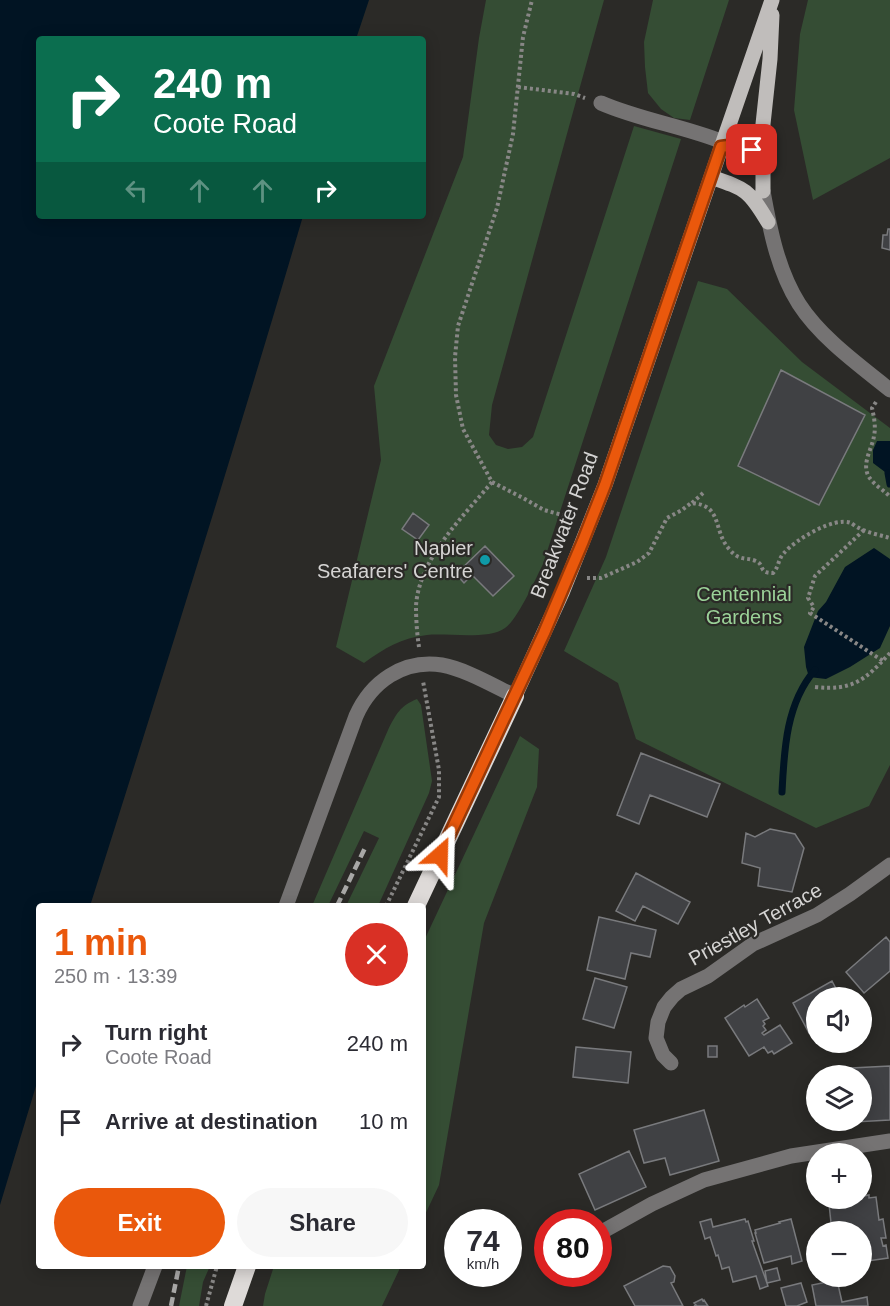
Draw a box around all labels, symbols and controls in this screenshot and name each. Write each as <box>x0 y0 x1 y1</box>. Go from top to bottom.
icon: right <box>54 60 132 138</box>
text: 240 m <box>153 60 272 107</box>
text: Coote Road <box>153 109 297 139</box>
pin <box>726 124 777 175</box>
icon: arrive <box>735 133 768 166</box>
icon: left <box>120 174 153 207</box>
icon: ahead <box>183 174 216 207</box>
icon: ahead <box>246 174 279 207</box>
icon: right <box>309 174 342 207</box>
street label: Breakwater Road <box>526 449 602 601</box>
place label: Napier Seafarers' Centre <box>317 537 473 582</box>
marker: Napier Seafarers' Centre <box>478 553 492 567</box>
park label: Centennial Gardens <box>696 583 792 628</box>
position arrow <box>408 823 472 887</box>
street label: Priestley Terrace <box>685 878 825 970</box>
text: 1 min <box>54 922 148 963</box>
button: close <box>345 923 408 986</box>
text: 250 m · 13:39 <box>54 965 177 987</box>
map controls <box>806 987 872 1287</box>
button: sound <box>806 987 872 1053</box>
text: Turn right <box>105 1020 207 1045</box>
icon: right <box>54 1028 87 1061</box>
text: 240 m <box>347 1031 408 1056</box>
text: Coote Road <box>105 1046 212 1068</box>
button: layers <box>806 1065 872 1131</box>
icon: arrive <box>54 1106 87 1139</box>
text: Arrive at destination <box>105 1109 318 1134</box>
text: 10 m <box>359 1109 408 1134</box>
button: + <box>806 1143 872 1209</box>
button: Exit <box>54 1188 225 1257</box>
button: Share <box>237 1188 408 1257</box>
speed limit sign: 80 <box>534 1209 612 1287</box>
button: − <box>806 1221 872 1287</box>
text: 74 <box>466 1224 500 1257</box>
text: km/h <box>467 1255 499 1272</box>

